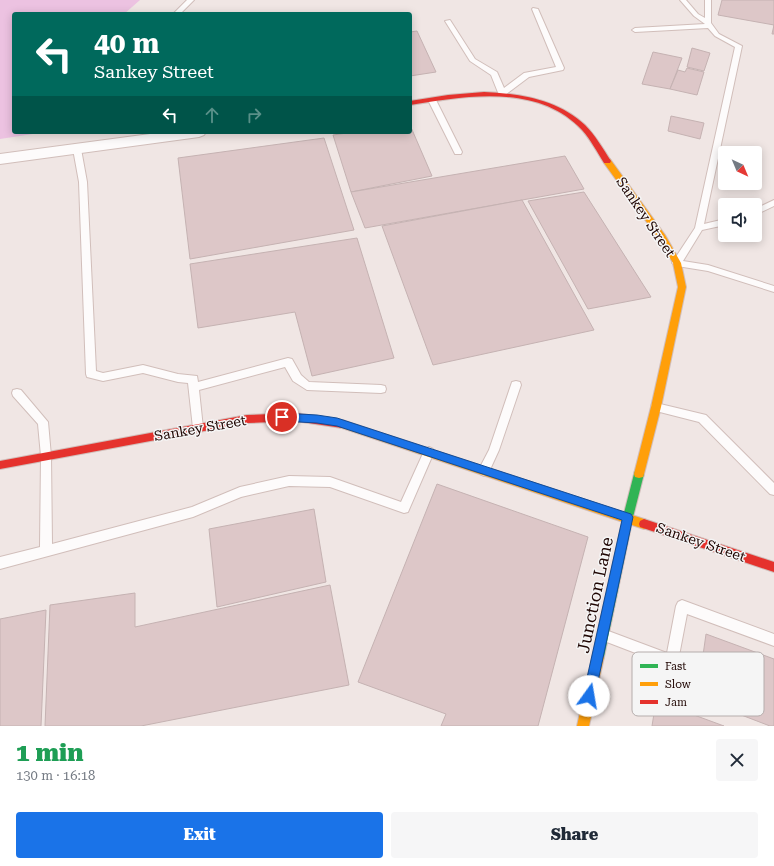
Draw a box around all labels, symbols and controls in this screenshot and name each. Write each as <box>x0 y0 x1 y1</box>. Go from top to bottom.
text: 40 m <box>94 27 159 60</box>
icon: left <box>28 28 80 80</box>
text: Sankey Street <box>94 61 214 82</box>
icon: left <box>159 104 181 126</box>
icon: ahead <box>201 104 223 126</box>
icon: right <box>243 104 265 126</box>
north arrow <box>718 146 762 190</box>
map controls <box>718 146 762 242</box>
street label: Sankey Street <box>613 174 679 260</box>
button: sound <box>718 198 762 242</box>
pin <box>265 400 299 434</box>
icon: arrive <box>271 406 293 428</box>
street label: Sankey Street <box>153 412 247 444</box>
street label: Sankey Street <box>654 519 748 565</box>
street label: Junction Lane <box>573 535 617 655</box>
legend <box>632 652 764 716</box>
text: Fast <box>665 660 686 673</box>
position arrow <box>568 675 610 717</box>
text: Slow <box>665 678 692 691</box>
text: Jam <box>665 696 687 709</box>
text: 1 min <box>16 739 83 767</box>
button: close <box>716 739 758 781</box>
text: 130 m · 16:18 <box>16 768 95 783</box>
button: Exit <box>16 812 383 858</box>
button: Share <box>391 812 758 858</box>

